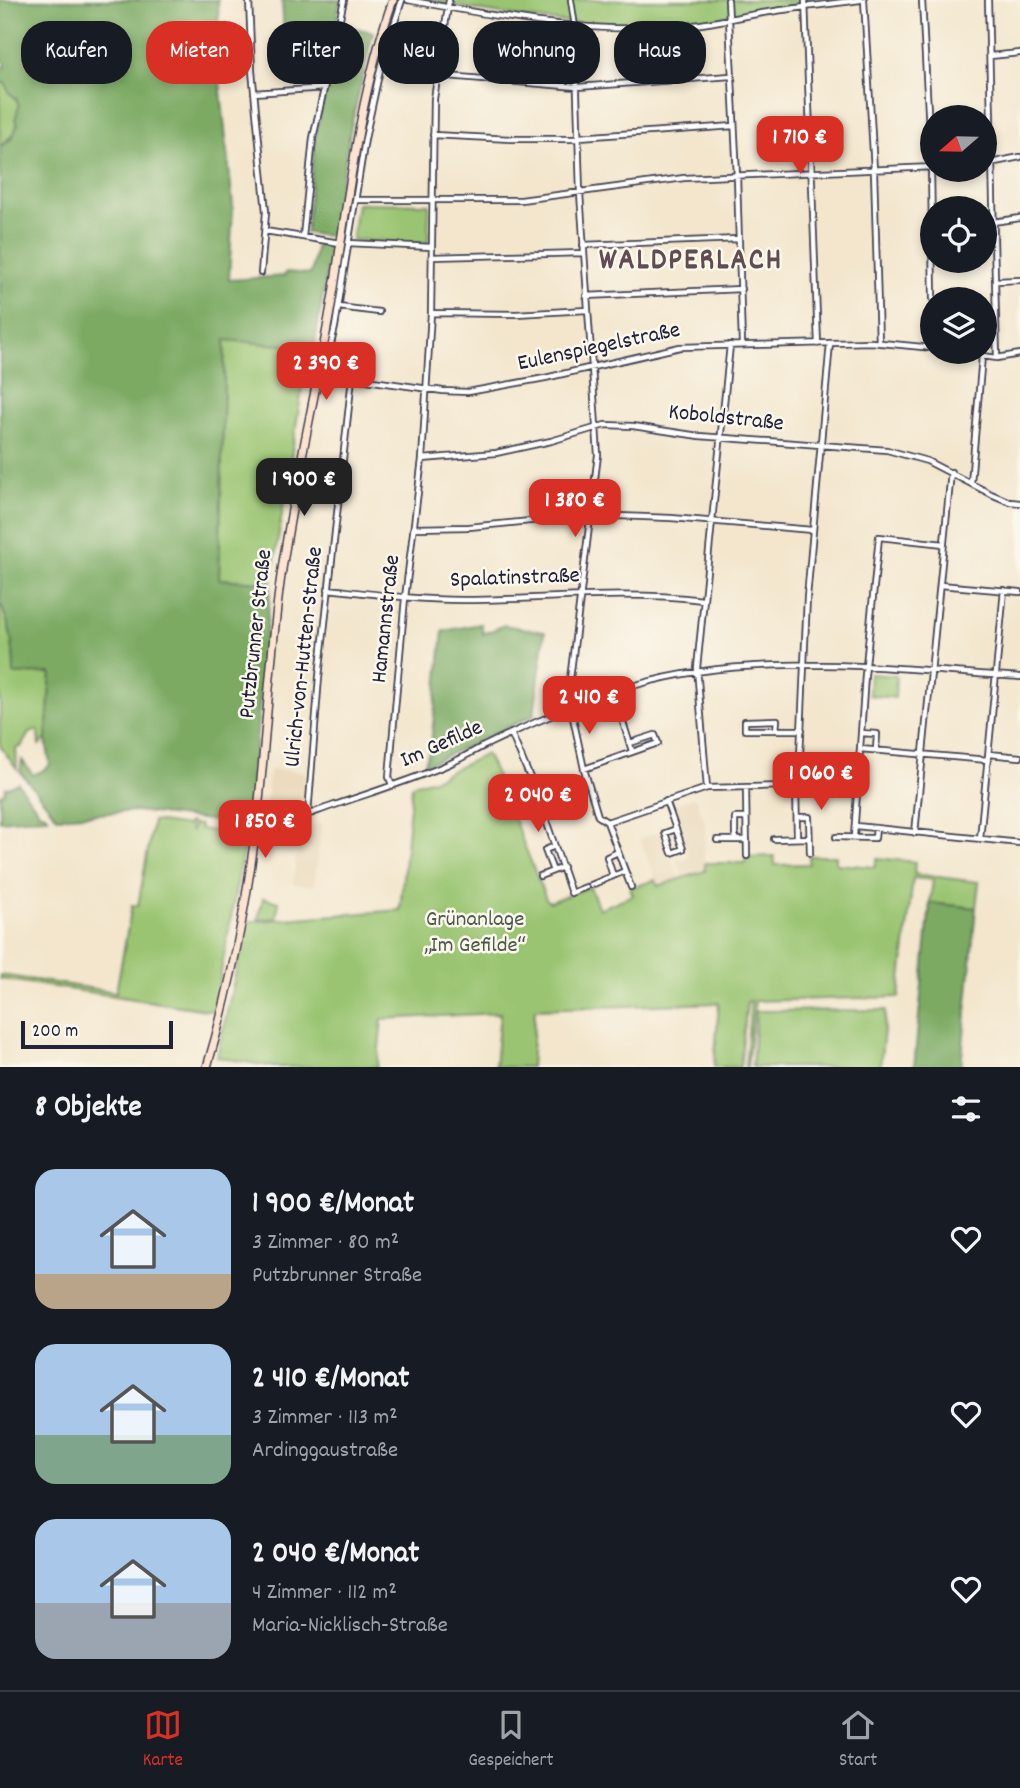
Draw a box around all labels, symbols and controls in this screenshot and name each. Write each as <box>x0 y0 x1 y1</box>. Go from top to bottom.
chip: Kaufen <box>21 21 132 84</box>
chip: Mieten <box>146 21 253 84</box>
chip: Filter <box>267 21 364 84</box>
chip: Neu <box>378 21 459 84</box>
chip: Wohnung <box>473 21 600 84</box>
chip: Haus <box>614 21 706 84</box>
north arrow <box>920 105 998 182</box>
map controls <box>920 105 997 364</box>
pin: 1 710 € <box>735 116 865 176</box>
text: 1 710 € <box>773 122 827 155</box>
button: locate <box>920 196 997 273</box>
district label: WALDPERLACH <box>599 241 783 284</box>
button: layers <box>920 287 997 364</box>
street label: Eulenspiegelstraße <box>515 315 683 381</box>
pin: 2 390 € <box>261 342 391 402</box>
text: 2 390 € <box>293 348 359 381</box>
street label: Koboldstraße <box>667 397 785 441</box>
pin: 1 900 € <box>239 458 369 518</box>
text: 1 900 € <box>272 464 336 497</box>
pin: 1 380 € <box>510 480 640 539</box>
text: 1 380 € <box>545 485 605 518</box>
street label: Ulrich-von-Hutten-Straße <box>277 545 333 769</box>
street label: Putzbrunner Straße <box>232 548 282 720</box>
street label: Hamannstraße <box>364 553 410 685</box>
street label: Spalatinstraße <box>450 560 580 598</box>
pin: 2 410 € <box>524 676 654 736</box>
text: 2 410 € <box>559 682 619 715</box>
street label: Im Gefilde <box>396 712 488 778</box>
pin: 1 060 € <box>756 752 886 812</box>
text: 1 060 € <box>789 758 853 791</box>
pin: 2 040 € <box>473 774 603 834</box>
text: 2 040 € <box>504 780 572 813</box>
pin: 1 850 € <box>200 800 330 860</box>
text: 1 850 € <box>235 806 295 839</box>
park label: Grünanlage „Im Gefilde“ <box>424 904 526 963</box>
scale bar <box>21 1018 173 1050</box>
text: 200 m <box>32 1019 78 1046</box>
text: 8 Objekte <box>35 1088 142 1131</box>
icon: filters <box>947 1090 985 1128</box>
text: 1 900 €/Monat <box>252 1184 414 1227</box>
icon: home <box>91 1197 175 1281</box>
icon: heart <box>947 1220 985 1258</box>
text: 3 Zimmer · 80 m² <box>252 1227 399 1260</box>
text: Putzbrunner Straße <box>252 1260 422 1293</box>
text: 2 410 €/Monat <box>252 1359 409 1402</box>
icon: home <box>91 1372 175 1456</box>
icon: heart <box>947 1395 985 1433</box>
text: 3 Zimmer · 113 m² <box>252 1402 398 1435</box>
text: Ardinggaustraße <box>252 1435 398 1468</box>
text: 2 040 €/Monat <box>252 1534 419 1577</box>
icon: home <box>91 1547 175 1631</box>
icon: heart <box>947 1570 985 1608</box>
text: 4 Zimmer · 112 m² <box>252 1577 397 1610</box>
text: Maria-Nicklisch-Straße <box>252 1610 448 1643</box>
tab: Karte <box>143 1706 183 1775</box>
tab: Gespeichert <box>468 1706 554 1775</box>
tab: Start <box>839 1706 877 1775</box>

